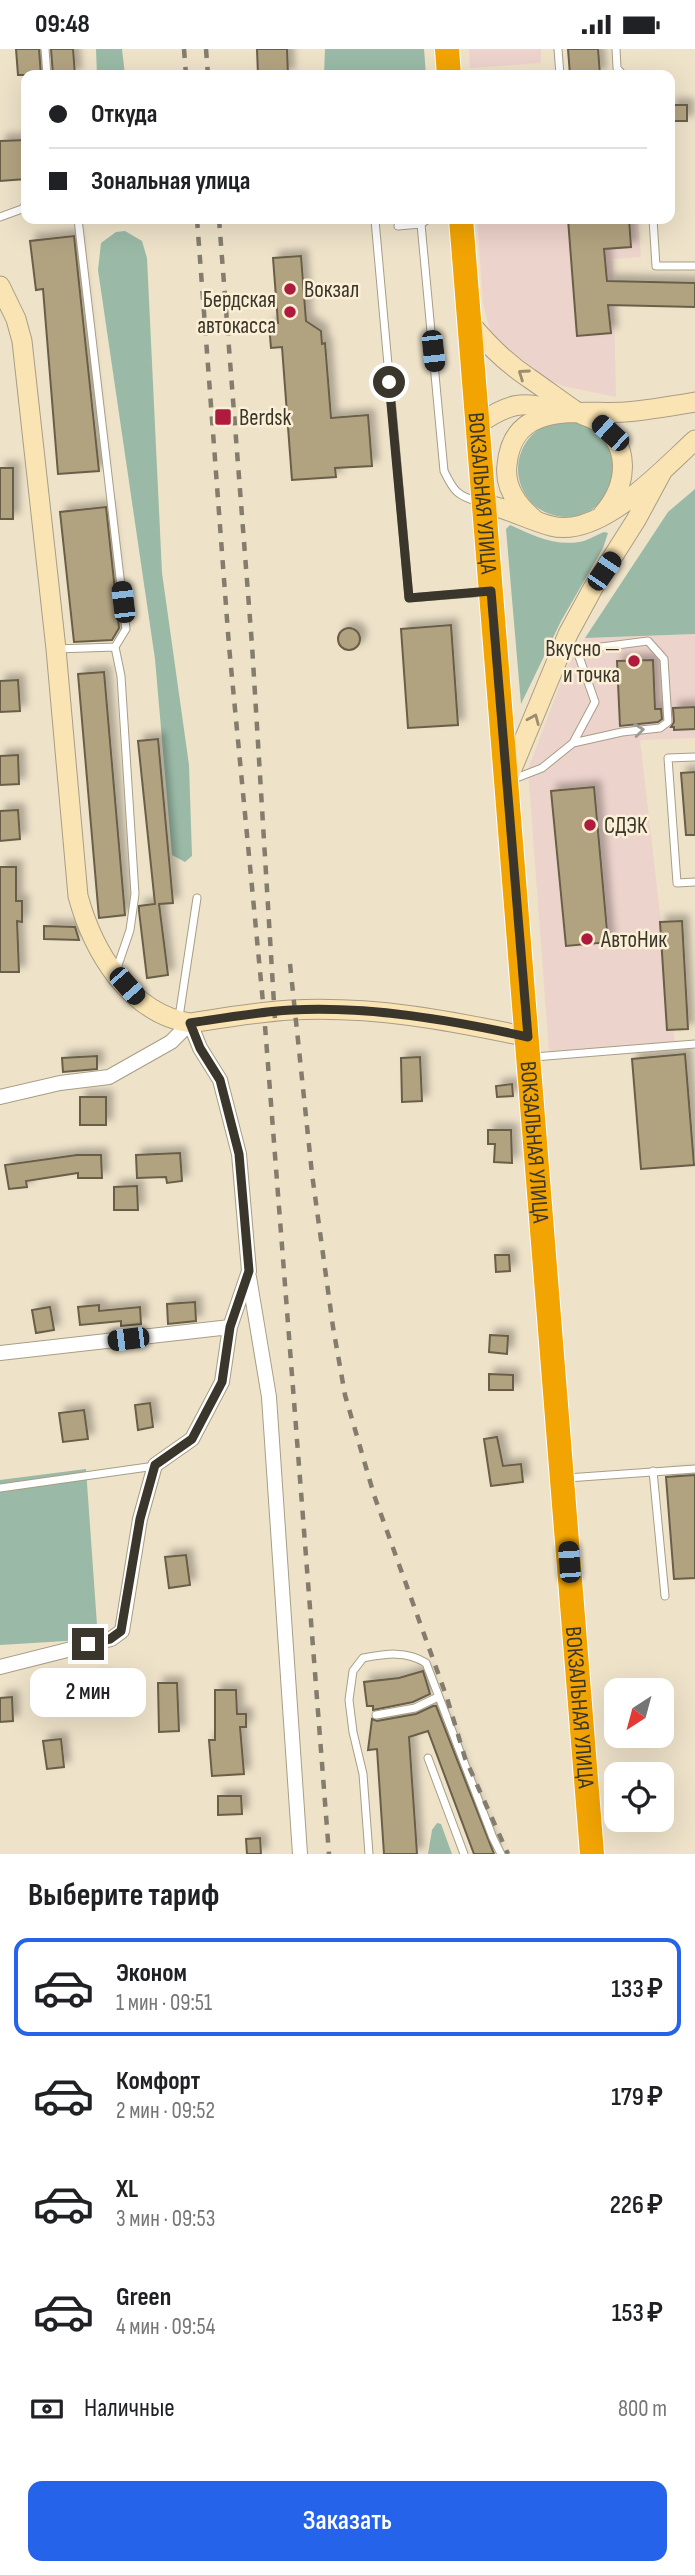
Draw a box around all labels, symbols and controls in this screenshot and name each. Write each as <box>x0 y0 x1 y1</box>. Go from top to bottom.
text: 09:48 <box>35 9 90 40</box>
text: Откуда <box>91 99 157 130</box>
text: Зональная улица <box>91 166 250 197</box>
place label: Вокзал <box>304 276 359 304</box>
marker: Вокзал <box>282 281 298 297</box>
place label: Бердская автокасса <box>197 286 276 340</box>
marker: Бердская автокасса <box>282 304 298 320</box>
car <box>421 329 446 373</box>
route start <box>373 366 405 398</box>
one-way arrow <box>518 370 531 382</box>
place label: Berdsk <box>239 404 292 432</box>
marker: Berdsk <box>213 407 233 427</box>
street label: ВОКЗАЛЬНАЯ УЛИЦА <box>462 411 502 575</box>
car <box>588 411 633 455</box>
car <box>584 548 625 594</box>
car <box>111 580 136 624</box>
place label: Вкусно — и точка <box>545 635 620 689</box>
marker: Вкусно — и точка <box>626 653 642 669</box>
one-way arrow <box>526 713 540 726</box>
one-way arrow <box>634 723 645 738</box>
place label: СДЭК <box>604 812 648 840</box>
marker: СДЭК <box>582 817 598 833</box>
place label: АвтоНик <box>600 926 667 954</box>
marker: АвтоНик <box>579 931 595 947</box>
car <box>106 963 149 1009</box>
street label: ВОКЗАЛЬНАЯ УЛИЦА <box>514 1060 554 1224</box>
car <box>106 1326 151 1352</box>
car <box>558 1540 581 1584</box>
street label: ВОКЗАЛЬНАЯ УЛИЦА <box>559 1625 600 1789</box>
route end <box>72 1628 104 1660</box>
callout: 2 мин <box>30 1669 146 1717</box>
text: 2 мин <box>66 1678 110 1706</box>
north arrow <box>604 1678 674 1748</box>
map controls <box>604 1678 674 1832</box>
button: locate <box>604 1762 674 1832</box>
text: Выберите тариф <box>28 1876 219 1915</box>
icon: car <box>32 1956 95 2019</box>
text: Эконом <box>116 1958 187 1989</box>
text: 133 ₽ <box>611 1974 663 2005</box>
text: 1 мин · 09:51 <box>116 1989 212 2017</box>
icon: car <box>32 2064 95 2127</box>
text: Комфорт <box>116 2066 200 2097</box>
text: 179 ₽ <box>611 2082 663 2113</box>
text: 2 мин · 09:52 <box>116 2097 215 2125</box>
icon: car <box>32 2172 95 2235</box>
text: XL <box>116 2174 138 2205</box>
text: 226 ₽ <box>610 2190 663 2221</box>
text: 3 мин · 09:53 <box>116 2205 215 2233</box>
icon: car <box>32 2280 95 2343</box>
text: Green <box>116 2282 171 2313</box>
text: 153 ₽ <box>612 2298 663 2329</box>
text: 4 мин · 09:54 <box>116 2313 215 2341</box>
icon: cash <box>28 2390 66 2428</box>
text: Наличные <box>84 2393 175 2424</box>
text: 800 m <box>618 2395 667 2423</box>
button: Заказать <box>28 2481 667 2561</box>

